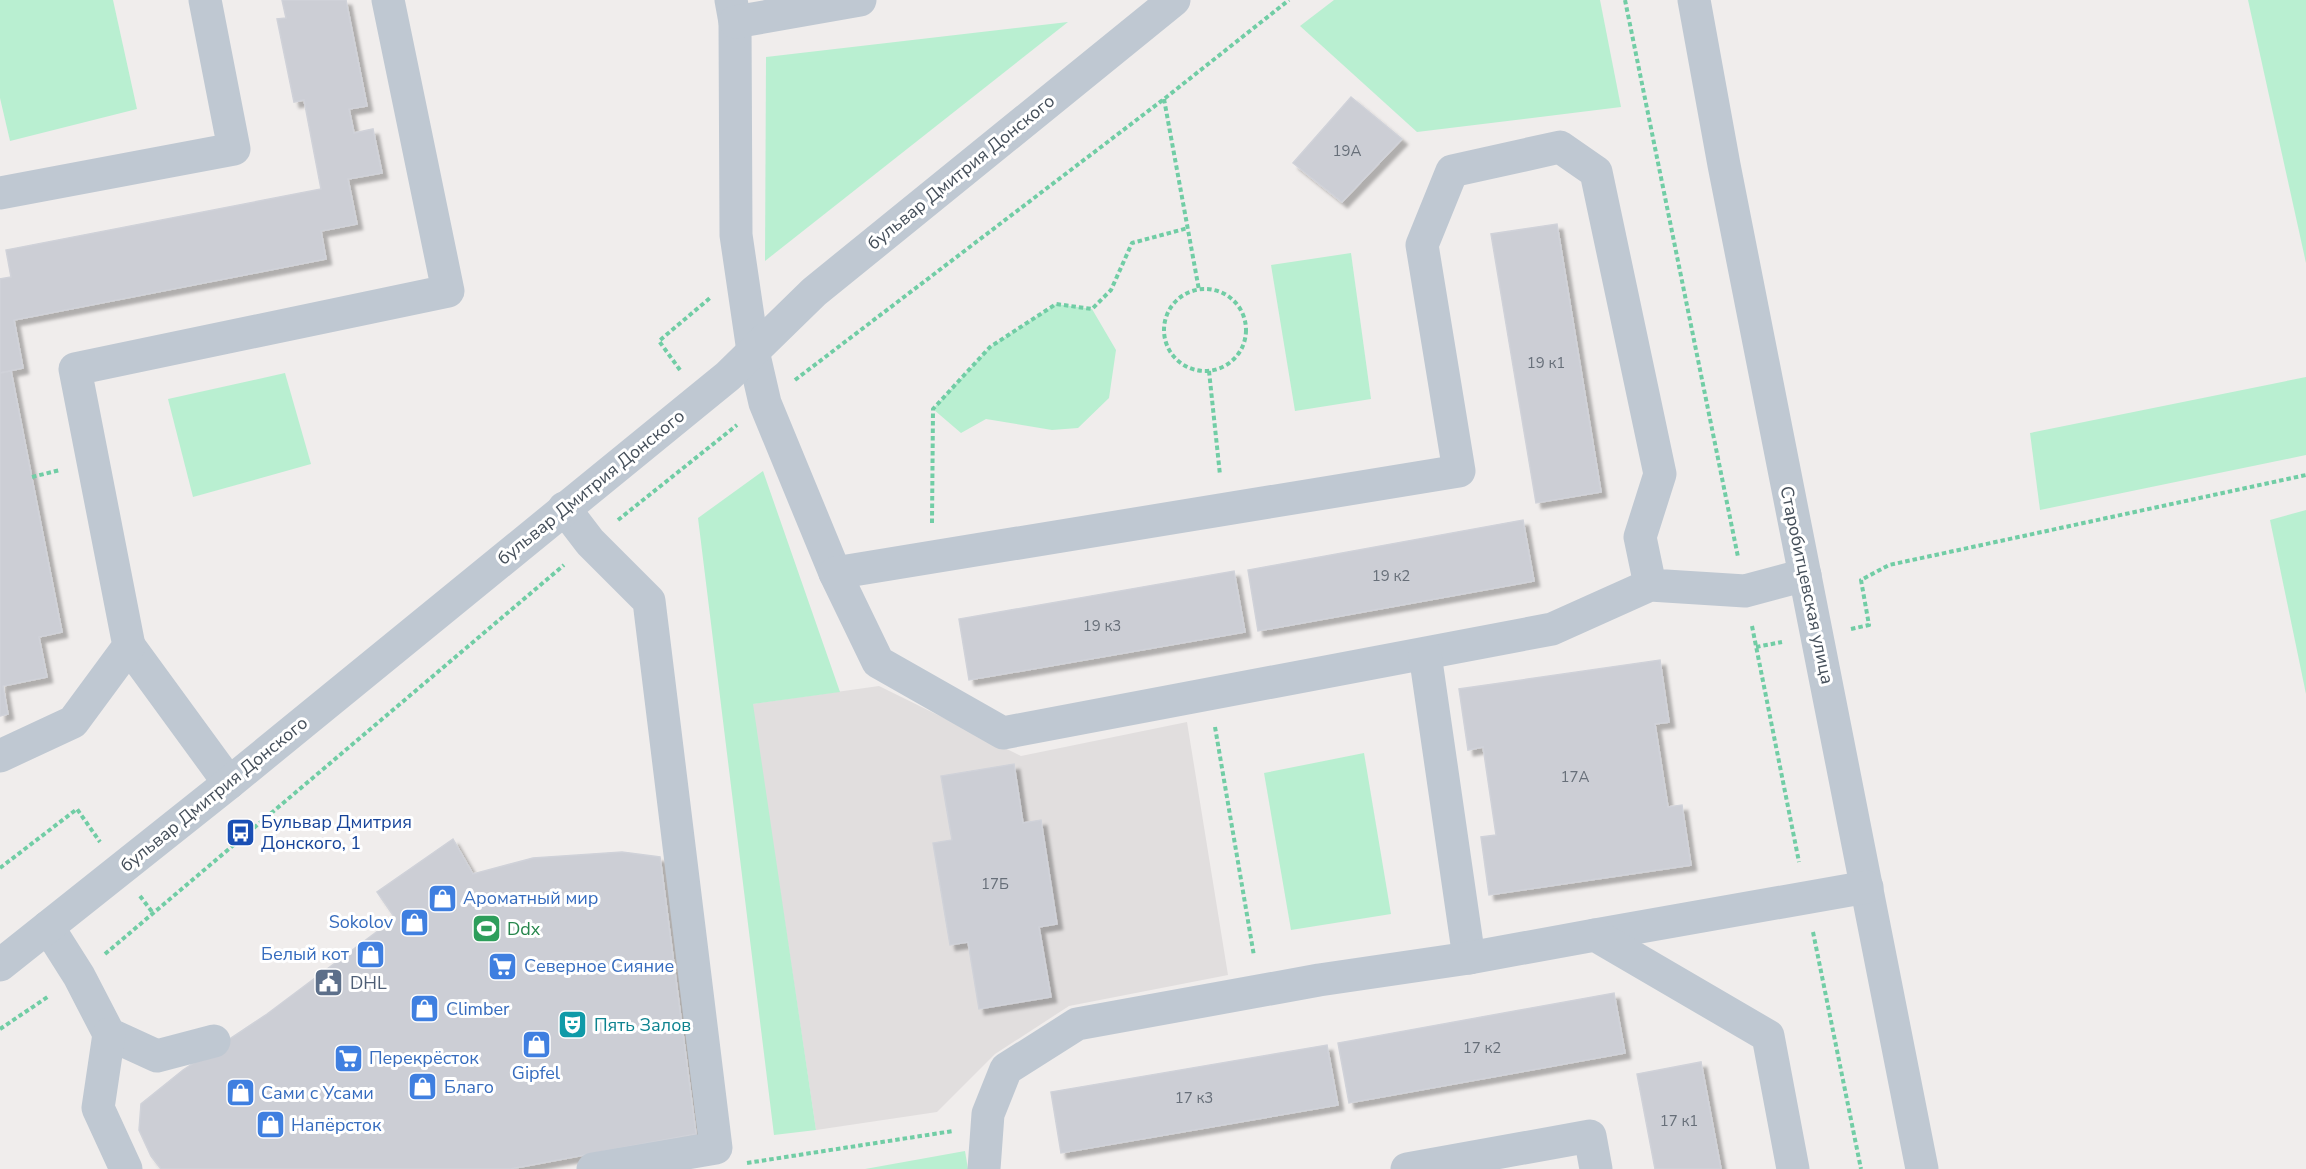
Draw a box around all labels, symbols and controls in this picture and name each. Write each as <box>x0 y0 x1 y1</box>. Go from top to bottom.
street label: бульвар Дмитрия Донского <box>862 89 1060 255</box>
house number: 19А <box>1333 141 1362 161</box>
house number: 19 к1 <box>1527 353 1565 373</box>
street label: бульвар Дмитрия Донского <box>492 404 690 570</box>
street label: Старобитцевская улица <box>1774 484 1840 686</box>
house number: 19 к2 <box>1372 566 1410 586</box>
house number: 19 к3 <box>1083 616 1121 636</box>
street label: бульвар Дмитрия Донского <box>115 711 313 877</box>
house number: 17А <box>1561 767 1590 787</box>
place label: Бульвар Дмитрия Донского, 1 <box>261 810 412 855</box>
bus stop icon: Бульвар Дмитрия Донского, 1 <box>224 816 256 848</box>
house number: 17Б <box>981 874 1009 894</box>
shop icon: Ароматный мир <box>426 882 458 914</box>
place label: Ароматный мир <box>463 886 598 910</box>
shop icon: Sokolov <box>398 906 430 938</box>
place label: Sokolov <box>329 910 394 934</box>
sports icon: Ddx <box>470 913 502 945</box>
place label: Ddx <box>507 917 541 941</box>
shop icon: Белый кот <box>354 938 386 970</box>
place label: Белый кот <box>261 942 349 966</box>
supermarket icon: Северное Сияние <box>487 950 519 982</box>
place label: Северное Сияние <box>524 954 674 978</box>
public building icon: DHL <box>313 967 345 999</box>
place label: DHL <box>350 971 387 995</box>
shop icon: Climber <box>409 993 441 1025</box>
place label: Climber <box>446 997 510 1021</box>
theatre icon: Пять Залов <box>557 1009 589 1041</box>
place label: Пять Залов <box>594 1013 691 1037</box>
shop icon: Gipfel <box>520 1028 552 1060</box>
house number: 17 к2 <box>1463 1038 1501 1058</box>
supermarket icon: Перекрёсток <box>332 1042 364 1074</box>
place label: Перекрёсток <box>369 1046 479 1070</box>
place label: Gipfel <box>512 1061 561 1085</box>
shop icon: Благо <box>407 1071 439 1103</box>
place label: Благо <box>444 1075 494 1099</box>
shop icon: Сами с Усами <box>224 1077 256 1109</box>
place label: Сами с Усами <box>261 1081 374 1105</box>
house number: 17 к3 <box>1175 1088 1213 1108</box>
shop icon: Напёрсток <box>254 1109 286 1141</box>
house number: 17 к1 <box>1660 1111 1698 1131</box>
place label: Напёрсток <box>291 1113 382 1137</box>

